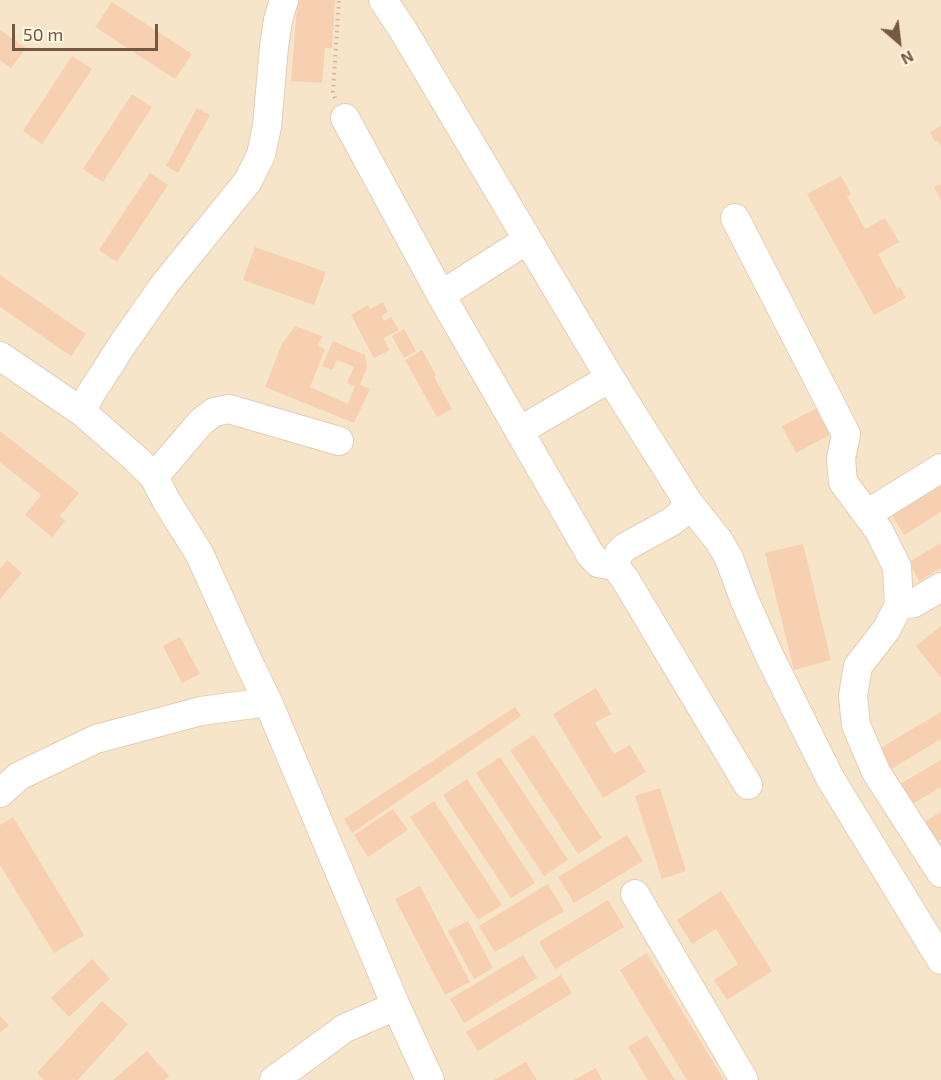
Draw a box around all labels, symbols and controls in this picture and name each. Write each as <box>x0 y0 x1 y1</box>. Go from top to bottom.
scale bar <box>15 12 160 50</box>
north arrow <box>869 12 929 72</box>
text: 50 m <box>23 23 63 45</box>
text: N <box>898 47 917 69</box>

